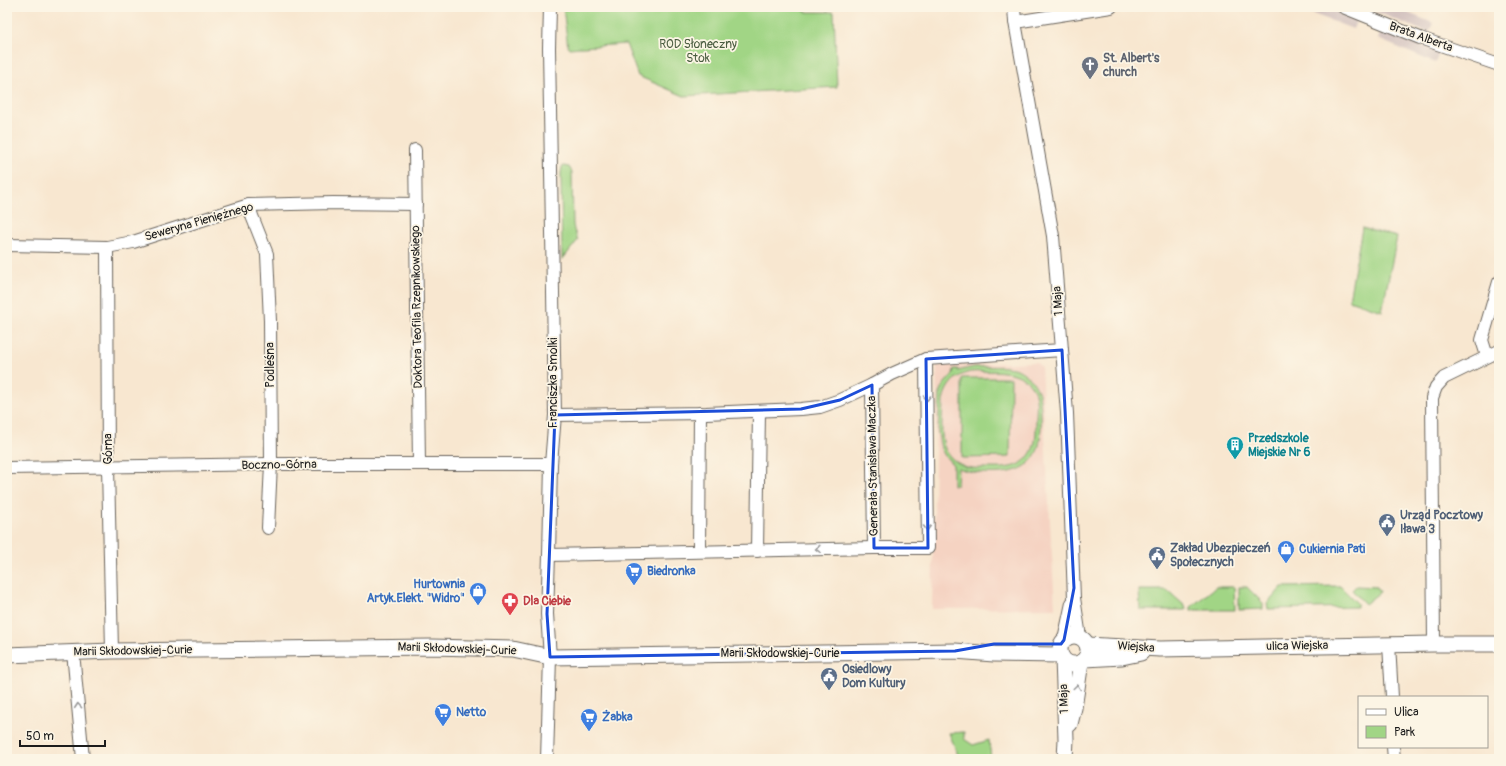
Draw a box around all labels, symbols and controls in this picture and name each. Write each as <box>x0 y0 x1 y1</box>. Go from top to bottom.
street label: Brata Alberta <box>1387 19 1455 56</box>
park label: ROD Słoneczny Stok <box>659 37 737 66</box>
place label: St. Albert's church <box>1102 51 1160 80</box>
church icon: St. Albert's church <box>1080 55 1100 80</box>
street label: Seweryna Pieniężnego <box>143 199 256 245</box>
street label: Doktora Teofila Rzepnikowskiego <box>408 225 426 389</box>
street label: 1 Maja <box>1049 285 1067 316</box>
street label: Franciszka Smolki <box>546 338 561 428</box>
street label: Podleśna <box>263 342 278 388</box>
street label: Generała Stanisława Maczka <box>864 395 882 536</box>
one-way arrow <box>923 395 931 401</box>
place label: Przedszkole Miejskie Nr 6 <box>1248 431 1310 460</box>
street label: Górna <box>101 433 116 465</box>
building icon: Przedszkole Miejskie Nr 6 <box>1225 435 1245 460</box>
street label: Boczno-Górna <box>241 457 317 473</box>
place label: Urząd Pocztowy Iława 3 <box>1400 508 1484 537</box>
public building icon: Urząd Pocztowy Iława 3 <box>1377 512 1397 537</box>
one-way arrow <box>923 525 932 531</box>
shop icon: Cukiernia Pati <box>1276 539 1296 564</box>
place label: Zakład Ubezpieczeń Społecznych <box>1170 541 1271 570</box>
place label: Cukiernia Pati <box>1299 542 1365 557</box>
one-way arrow <box>815 545 821 553</box>
public building icon: Zakład Ubezpieczeń Społecznych <box>1147 545 1167 570</box>
supermarket icon: Biedronka <box>624 561 644 586</box>
place label: Biedronka <box>647 564 696 579</box>
place label: Hurtownia Artyk.Elekt. "Widro" <box>367 577 465 606</box>
shop icon: Hurtownia Artyk.Elekt. "Widro" <box>468 581 488 606</box>
pharmacy icon: Dla Ciebie <box>500 591 520 616</box>
place label: Dla Ciebie <box>523 594 572 609</box>
street label: Wiejska <box>1117 638 1155 656</box>
street label: ulica Wiejska <box>1266 638 1329 654</box>
street label: Marii Skłodowskiej-Curie <box>397 639 517 659</box>
street label: Marii Skłodowskiej-Curie <box>73 642 193 660</box>
street label: Marii Skłodowskiej-Curie <box>721 646 840 661</box>
place label: Osiedlowy Dom Kultury <box>842 662 906 691</box>
public building icon: Osiedlowy Dom Kultury <box>819 666 839 691</box>
street label: 1 Maja <box>1056 683 1072 714</box>
one-way arrow <box>1072 684 1081 690</box>
legend <box>1358 696 1488 748</box>
supermarket icon: Netto <box>433 702 453 727</box>
one-way arrow <box>74 703 83 709</box>
place label: Netto <box>456 705 487 720</box>
text: Ulica <box>1394 705 1419 720</box>
supermarket icon: Żabka <box>579 707 599 732</box>
place label: Żabka <box>602 709 633 725</box>
scale bar <box>20 722 105 748</box>
text: Park <box>1394 725 1415 740</box>
text: 50 m <box>26 729 54 744</box>

